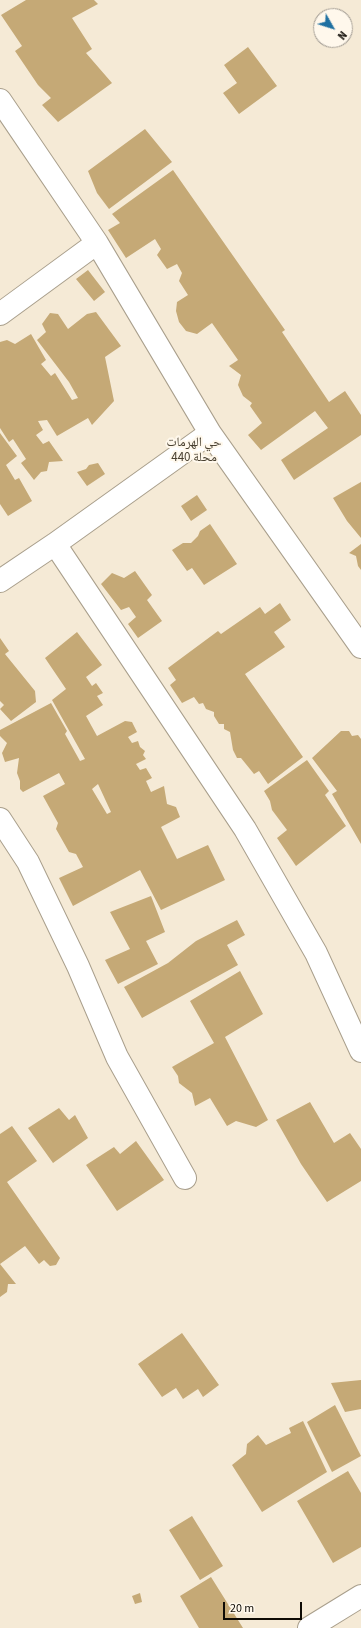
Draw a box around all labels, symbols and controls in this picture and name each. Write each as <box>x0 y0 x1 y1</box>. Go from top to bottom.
north arrow <box>313 8 353 48</box>
text: N <box>334 28 350 43</box>
district label: حي الهرمات محلة 440 <box>166 435 222 466</box>
scale bar <box>225 1594 304 1620</box>
text: 20 m <box>230 1600 254 1617</box>

